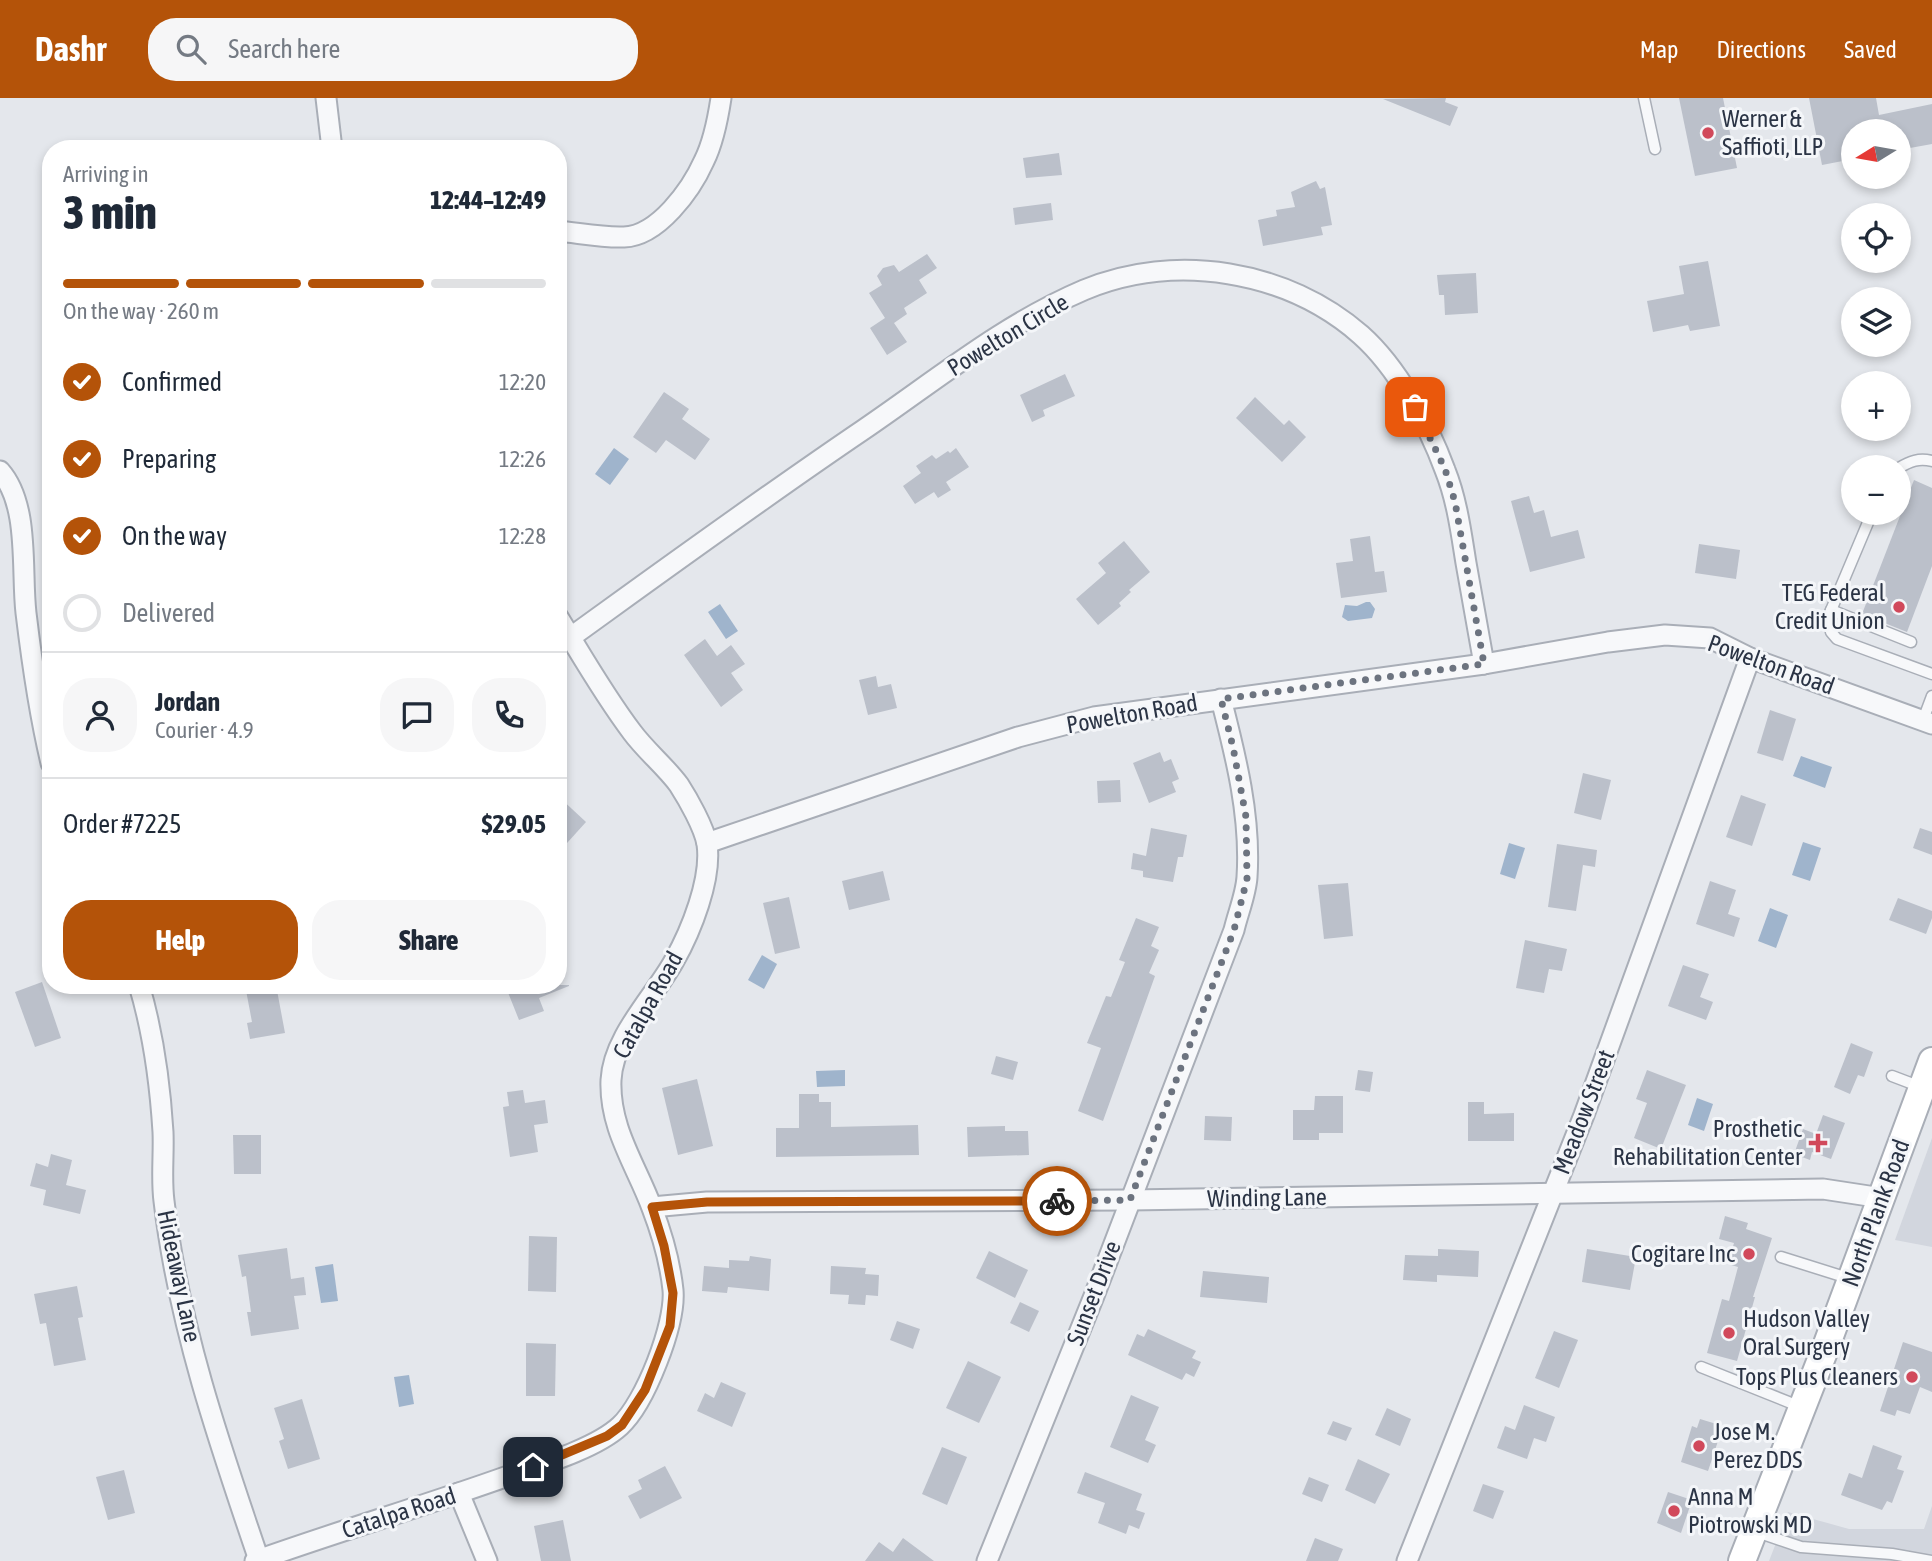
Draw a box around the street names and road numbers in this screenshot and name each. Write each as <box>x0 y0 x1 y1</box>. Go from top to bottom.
street label: Powelton Circle <box>942 288 1073 381</box>
street label: Powelton Road <box>1704 629 1838 700</box>
street label: Powelton Road <box>1064 689 1200 738</box>
street label: Catalpa Road <box>607 947 688 1063</box>
street label: Meadow Street <box>1547 1046 1620 1178</box>
street label: North Plank Road <box>1836 1136 1915 1290</box>
street label: Winding Lane <box>1207 1183 1327 1212</box>
street label: Hideaway Lane <box>152 1207 207 1344</box>
street label: Sunset Drive <box>1061 1237 1126 1349</box>
street label: Catalpa Road <box>339 1481 459 1544</box>

